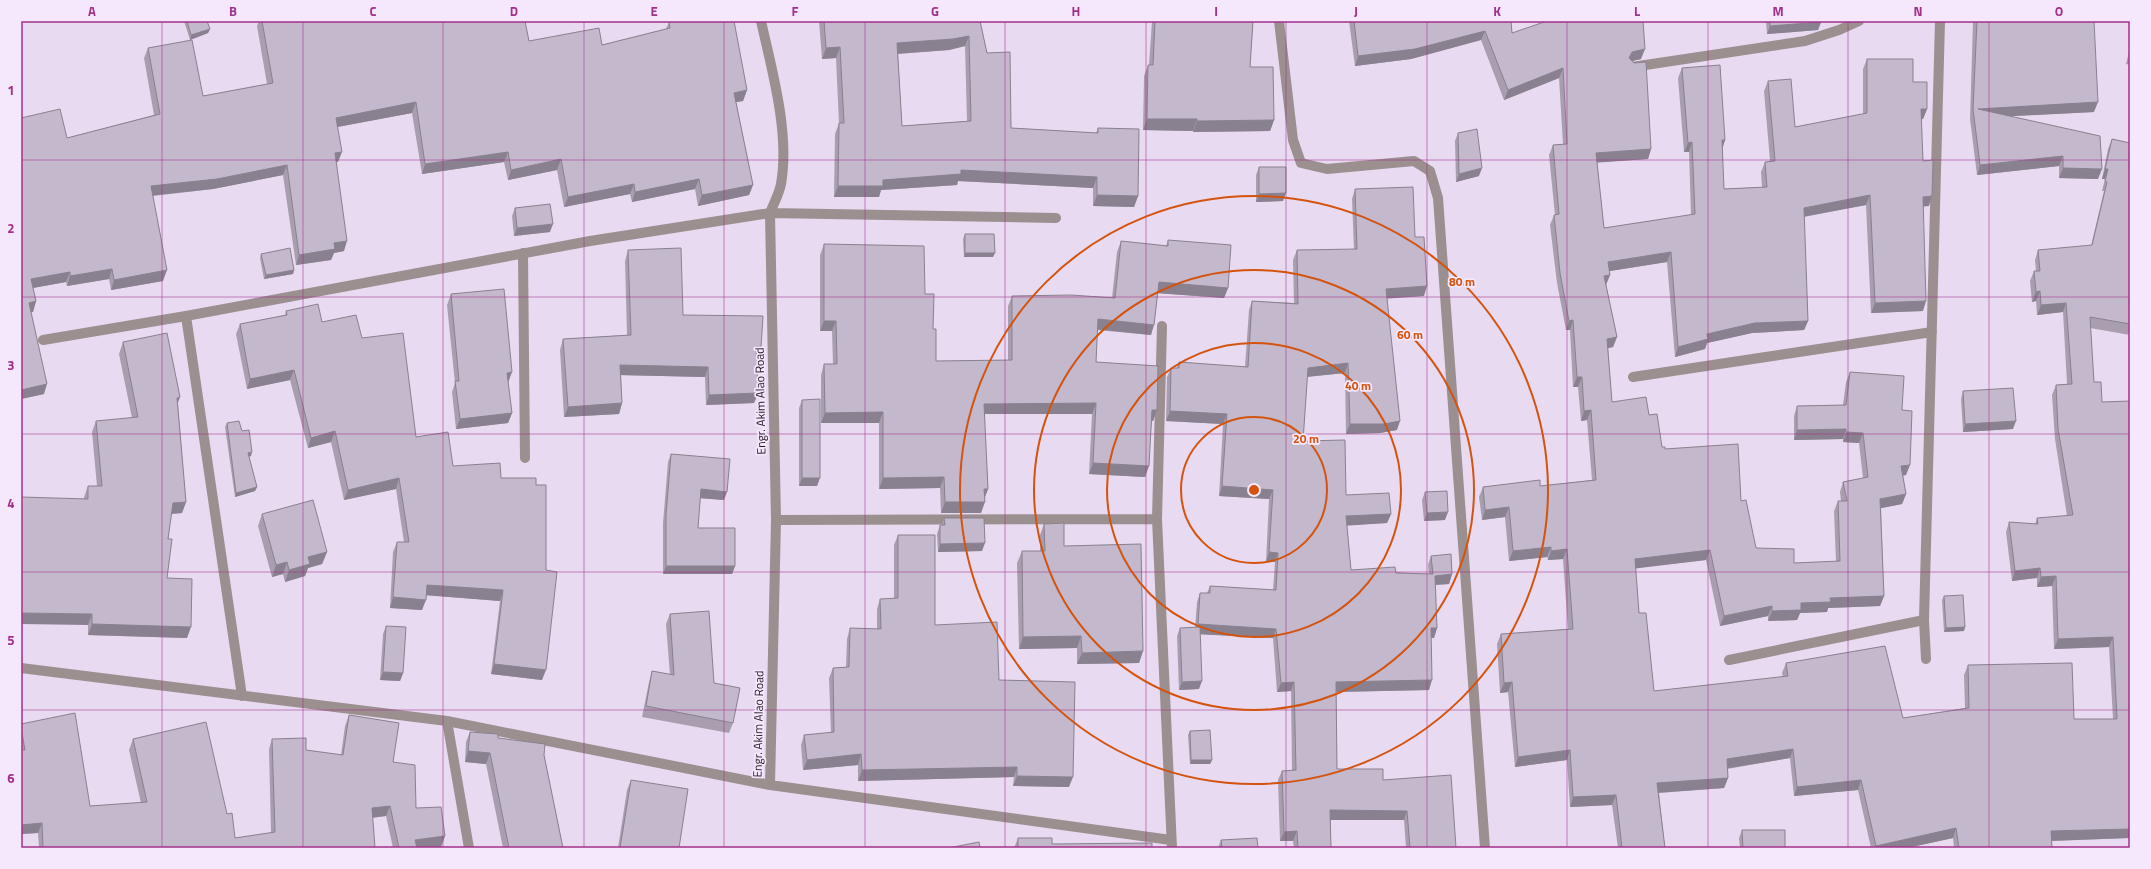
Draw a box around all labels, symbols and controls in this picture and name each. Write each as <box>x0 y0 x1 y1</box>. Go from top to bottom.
text: A <box>88 1 96 21</box>
text: B <box>229 1 237 21</box>
text: C <box>369 1 377 21</box>
text: D <box>510 1 518 21</box>
text: E <box>650 1 658 21</box>
text: F <box>792 1 799 21</box>
text: G <box>931 1 939 21</box>
text: H <box>1072 1 1080 21</box>
text: I <box>1214 1 1218 21</box>
text: J <box>1354 1 1358 21</box>
text: K <box>1493 1 1501 21</box>
text: L <box>1634 1 1640 21</box>
text: M <box>1772 1 1784 21</box>
text: N <box>1913 1 1923 21</box>
text: O <box>2055 1 2063 21</box>
text: 1 <box>7 80 15 100</box>
text: 2 <box>7 218 15 238</box>
text: 80 m <box>1449 272 1475 291</box>
text: 60 m <box>1397 325 1423 344</box>
street label: Engr. Akim Alao Road <box>750 347 770 455</box>
text: 3 <box>7 355 15 375</box>
text: 40 m <box>1345 376 1371 395</box>
text: 20 m <box>1293 429 1319 448</box>
centre of rings <box>1247 483 1261 497</box>
text: 4 <box>7 493 15 513</box>
text: 5 <box>7 630 15 650</box>
street label: Engr. Akim Alao Road <box>748 670 768 778</box>
text: 6 <box>7 768 15 788</box>

